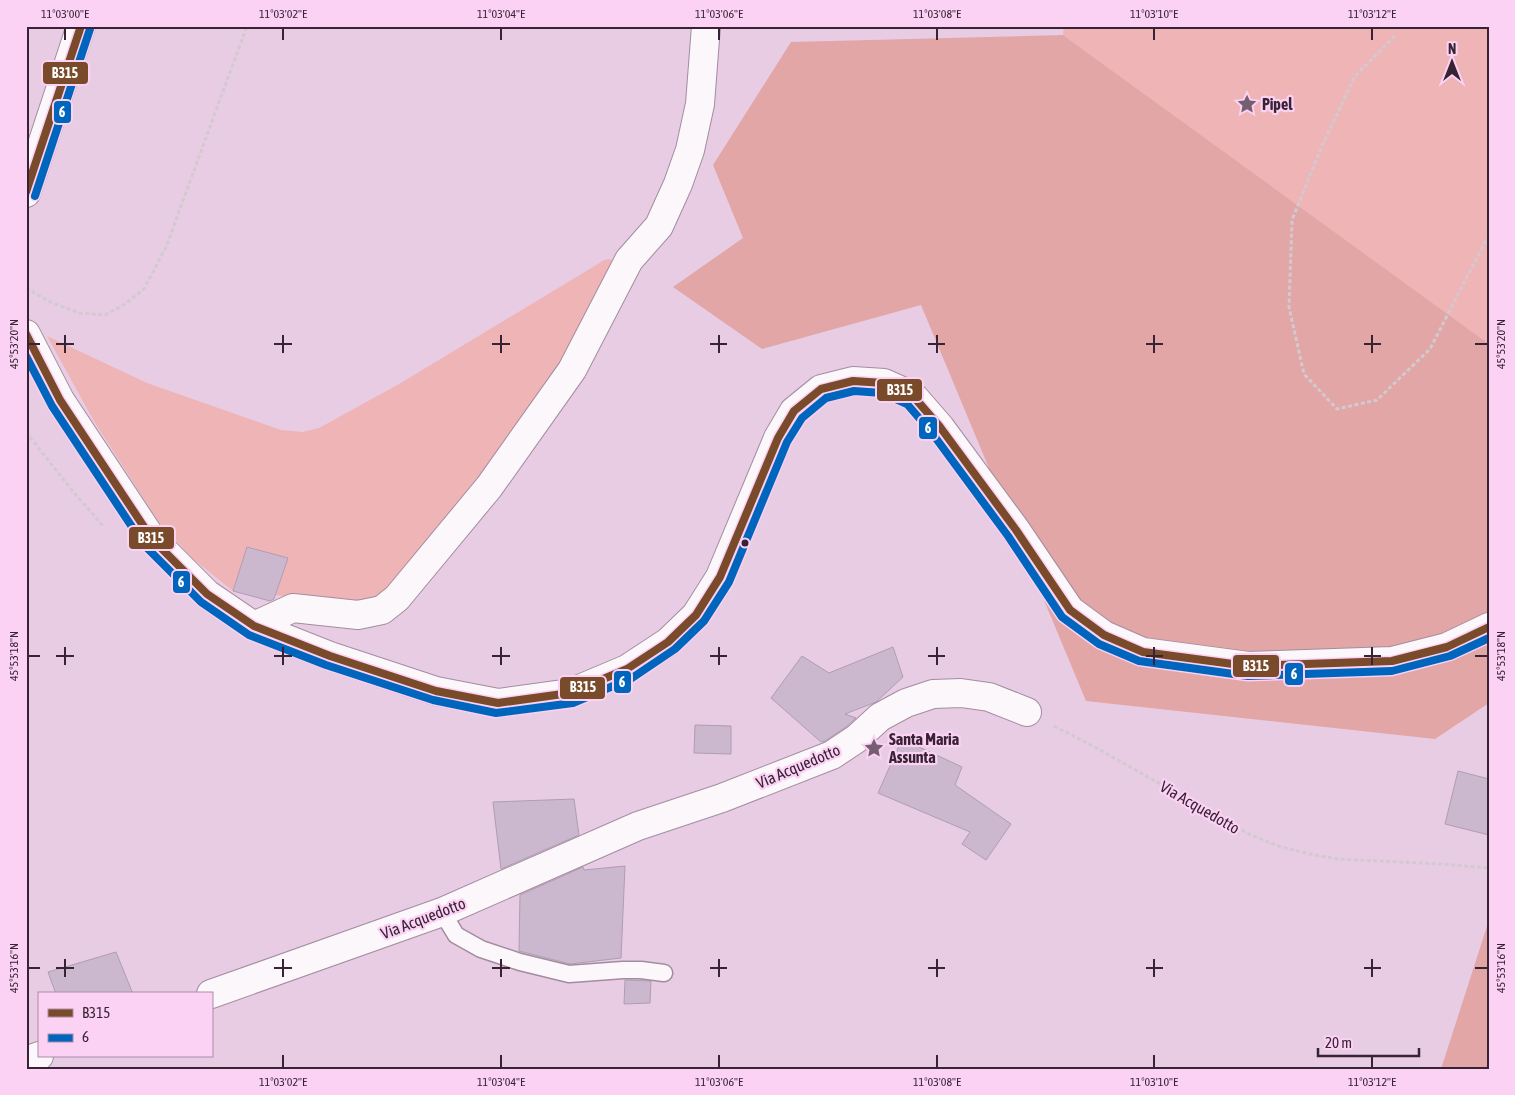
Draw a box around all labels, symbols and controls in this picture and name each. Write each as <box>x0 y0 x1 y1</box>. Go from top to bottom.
text: 11°03'00"E <box>41 7 89 21</box>
text: 11°03'02"E <box>259 7 307 21</box>
text: 11°03'04"E <box>477 7 525 21</box>
text: 11°03'06"E <box>695 7 743 21</box>
text: 11°03'08"E <box>913 7 961 21</box>
text: 11°03'10"E <box>1130 7 1178 21</box>
text: 11°03'12"E <box>1348 7 1396 21</box>
north arrow <box>1428 38 1478 88</box>
text: N <box>1448 41 1456 57</box>
line badge: B315 <box>42 61 89 85</box>
text: B315 <box>52 65 79 81</box>
place icon: Pipel <box>1236 93 1258 115</box>
place label: Pipel <box>1262 95 1293 113</box>
line badge: 6 <box>53 100 72 124</box>
text: 6 <box>59 104 66 120</box>
text: 45°53'20"N <box>7 319 21 369</box>
text: 45°53'20"N <box>1494 319 1508 369</box>
line badge: B315 <box>876 378 923 402</box>
text: B315 <box>887 382 914 398</box>
line badge: 6 <box>918 416 938 440</box>
text: 6 <box>925 420 932 436</box>
line badge: B315 <box>128 526 175 550</box>
text: B315 <box>138 530 165 546</box>
unlabelled marker <box>740 538 750 548</box>
line badge: 6 <box>172 570 191 594</box>
text: 6 <box>178 574 185 590</box>
text: 45°53'18"N <box>7 631 21 681</box>
text: 45°53'18"N <box>1494 631 1508 681</box>
line badge: B315 <box>1232 654 1280 678</box>
text: B315 <box>1243 658 1270 674</box>
line badge: 6 <box>1284 662 1304 686</box>
text: 6 <box>1291 666 1298 682</box>
line badge: 6 <box>613 670 632 694</box>
text: 6 <box>619 674 626 690</box>
line badge: B315 <box>559 676 606 700</box>
text: B315 <box>570 679 597 695</box>
place label: Santa Maria Assunta <box>888 730 959 766</box>
place icon: Santa Maria Assunta <box>863 737 885 759</box>
street label: Via Acquedotto <box>753 740 843 793</box>
street label: Via Acquedotto <box>1156 777 1243 838</box>
street label: Via Acquedotto <box>378 894 468 943</box>
text: 45°53'16"N <box>7 943 21 993</box>
text: 45°53'16"N <box>1494 943 1508 993</box>
legend <box>38 992 212 1058</box>
text: B315 <box>82 1004 110 1021</box>
scale bar <box>1318 1025 1419 1057</box>
text: 6 <box>82 1028 89 1045</box>
text: 20 m <box>1325 1034 1352 1051</box>
text: 11°03'02"E <box>259 1075 307 1089</box>
text: 11°03'04"E <box>477 1075 525 1089</box>
text: 11°03'06"E <box>695 1075 743 1089</box>
text: 11°03'08"E <box>913 1075 961 1089</box>
text: 11°03'10"E <box>1130 1075 1178 1089</box>
text: 11°03'12"E <box>1348 1075 1396 1089</box>

